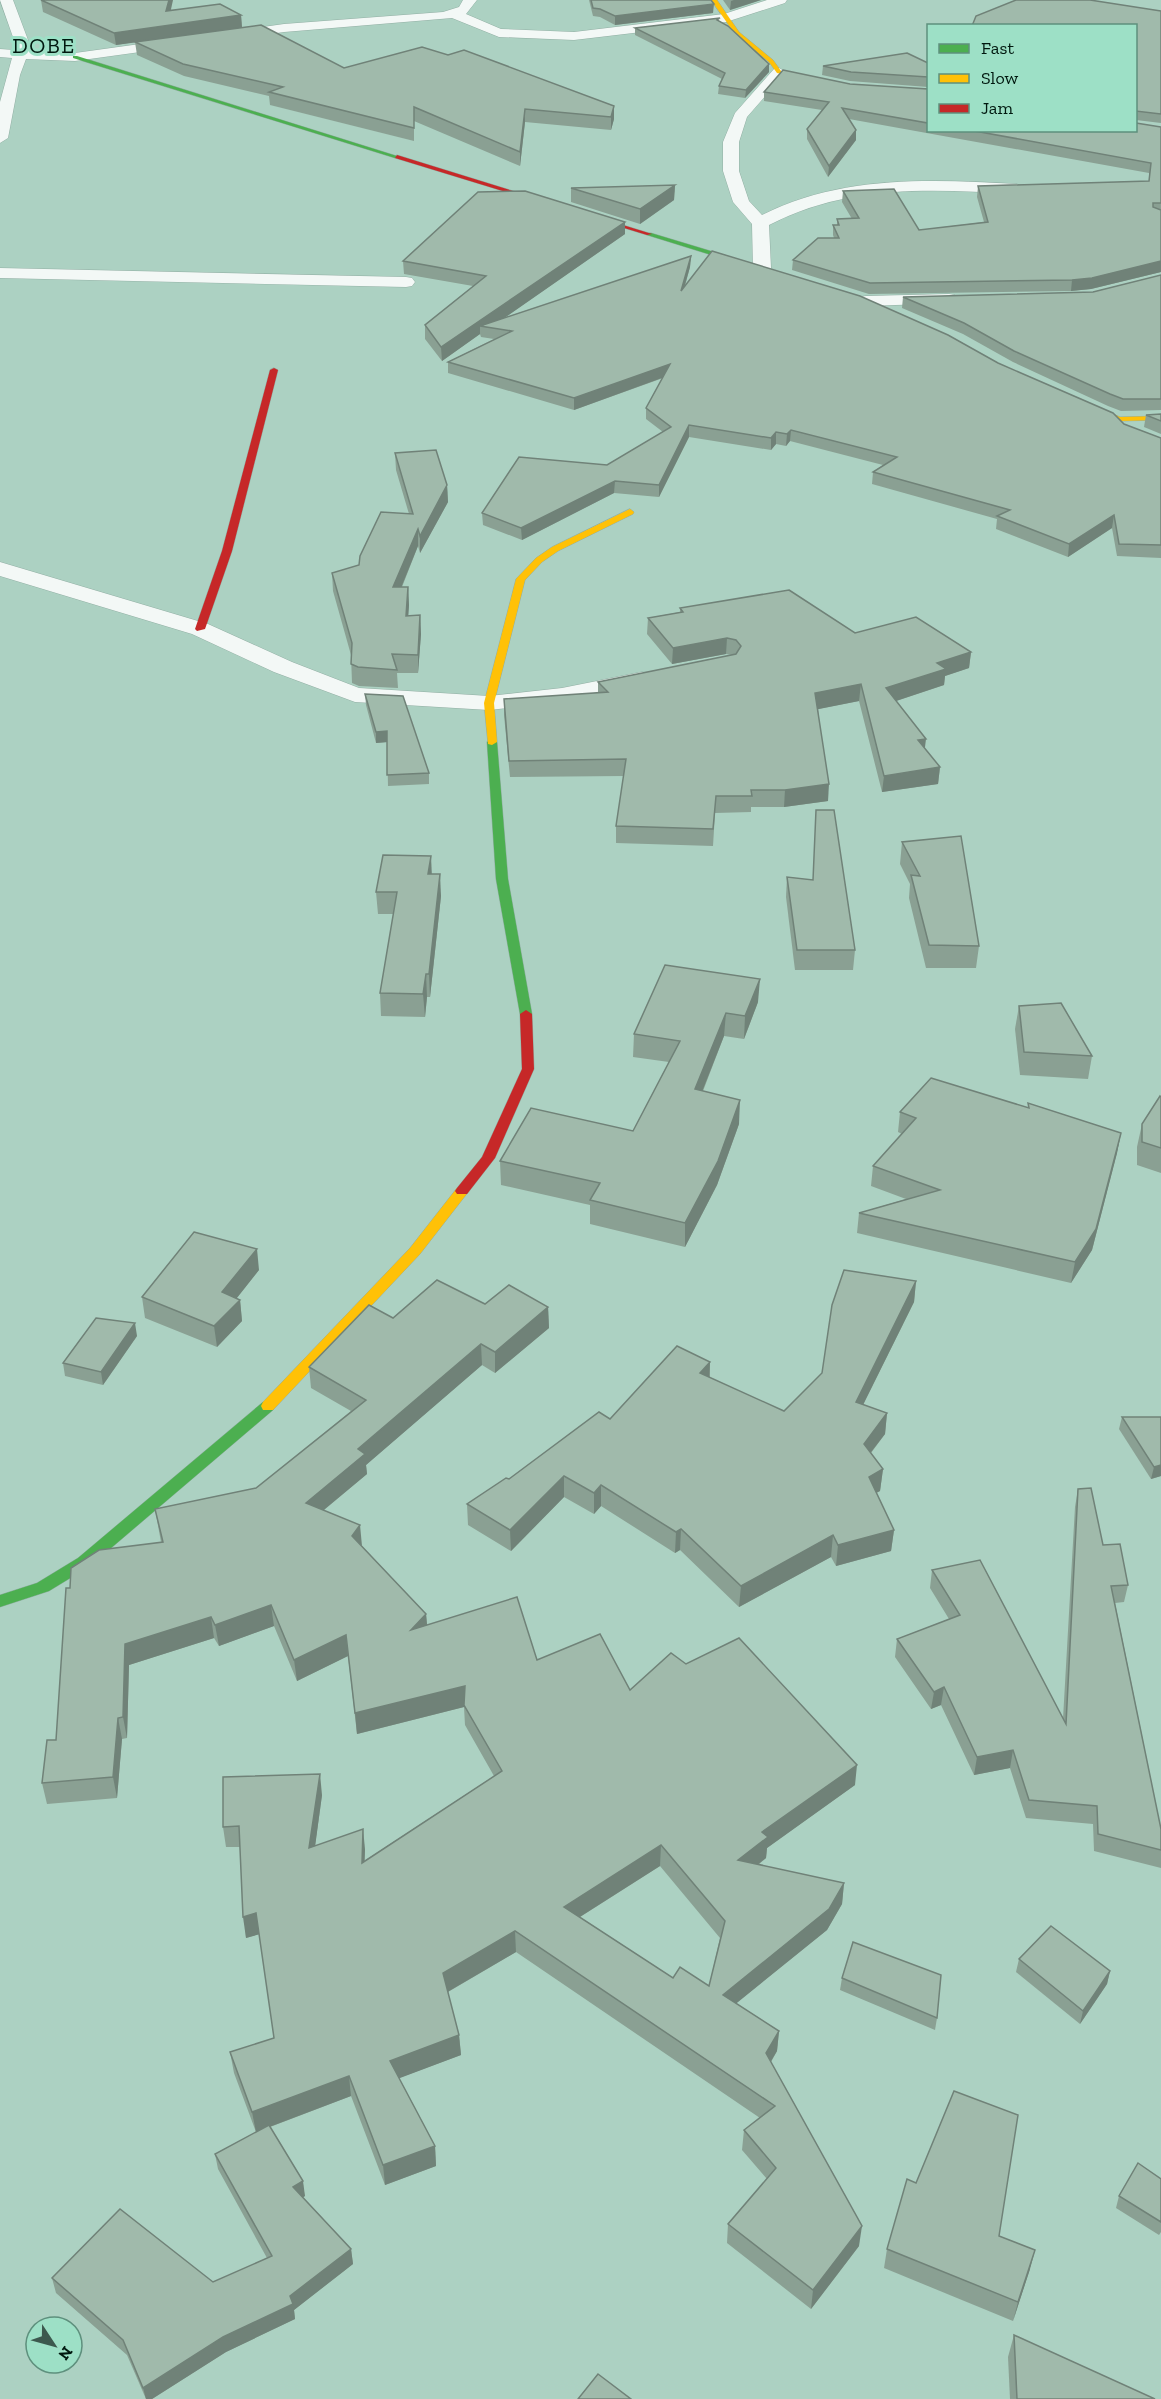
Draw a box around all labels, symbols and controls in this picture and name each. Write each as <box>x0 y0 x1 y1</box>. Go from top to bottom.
legend <box>927 24 1137 132</box>
district label: DOBE <box>12 32 76 59</box>
text: Fast <box>981 37 1014 59</box>
text: Slow <box>981 67 1018 89</box>
text: Jam <box>981 97 1013 119</box>
north arrow <box>24 2315 84 2375</box>
text: N <box>54 2343 77 2364</box>

